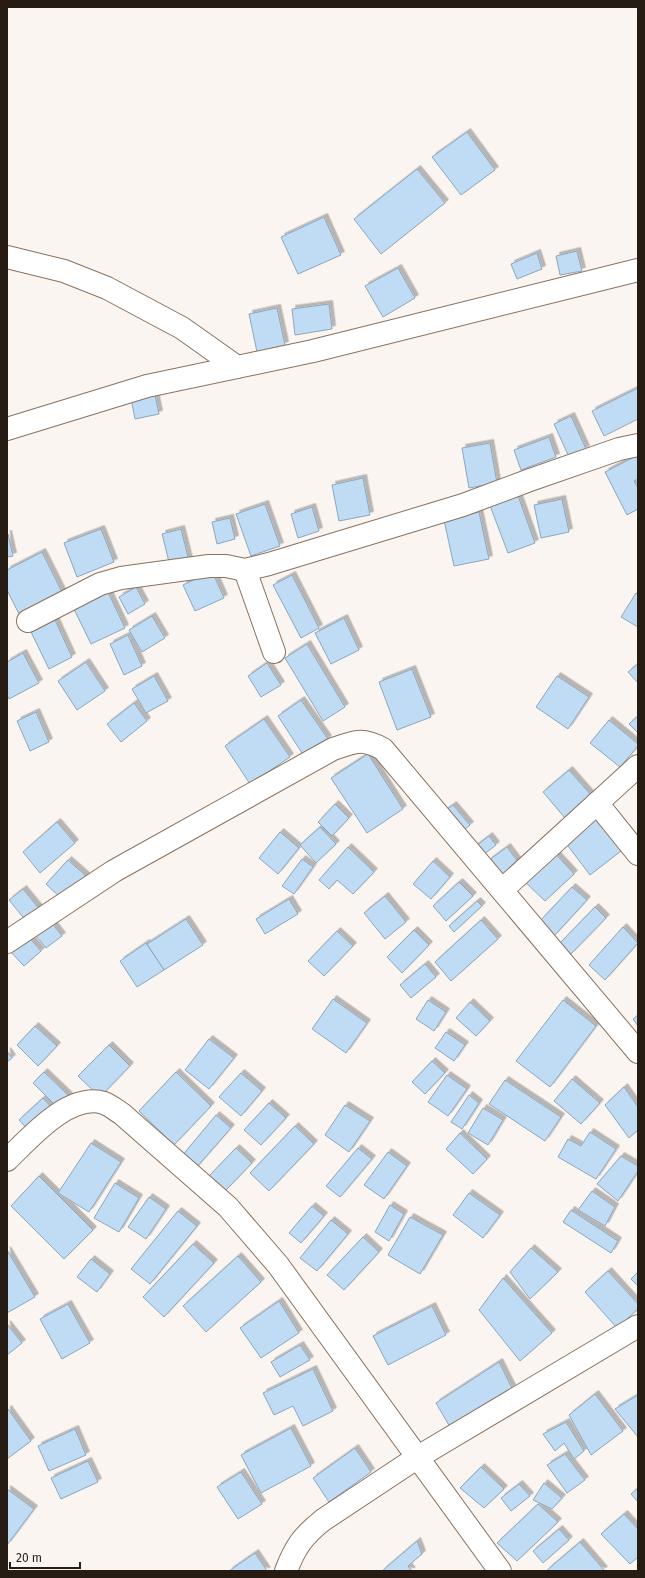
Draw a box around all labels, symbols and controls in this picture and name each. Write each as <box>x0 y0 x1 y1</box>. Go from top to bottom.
scale bar <box>10 1544 80 1570</box>
text: 20 m <box>16 1551 42 1565</box>

